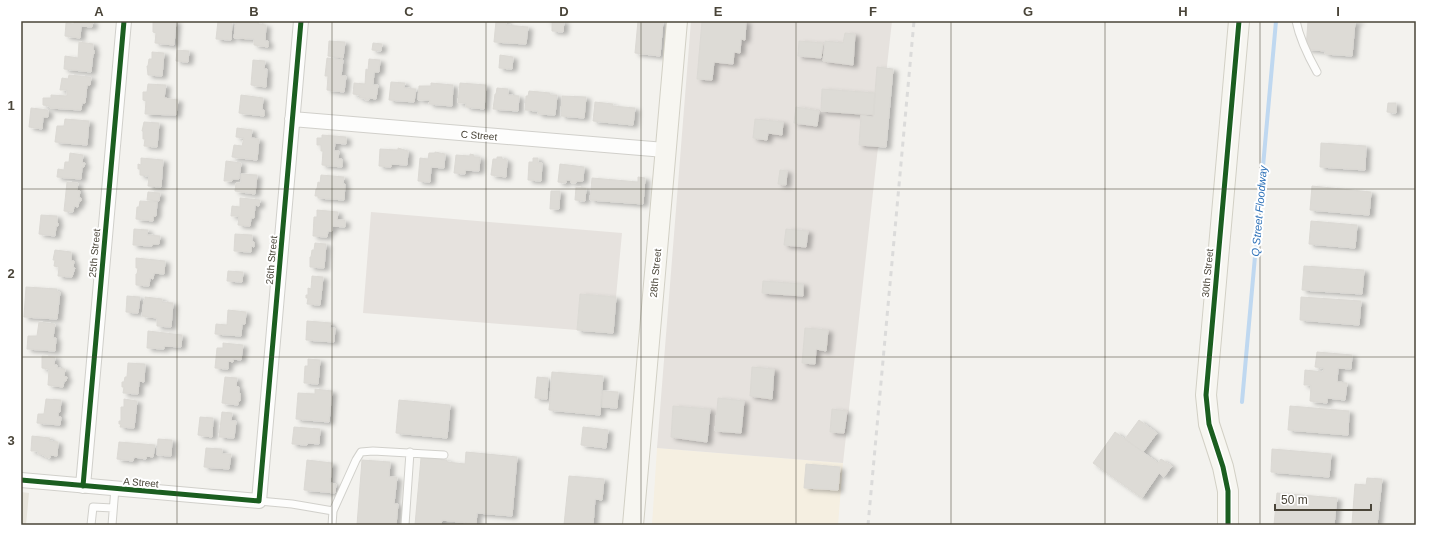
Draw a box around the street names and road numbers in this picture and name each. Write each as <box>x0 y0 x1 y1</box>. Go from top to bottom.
street label: C Street <box>460 128 498 143</box>
street label: 25th Street <box>87 228 102 278</box>
street label: 26th Street <box>264 235 279 285</box>
street label: 28th Street <box>648 248 663 298</box>
street label: 30th Street <box>1200 248 1215 298</box>
street label: A Street <box>123 475 159 490</box>

